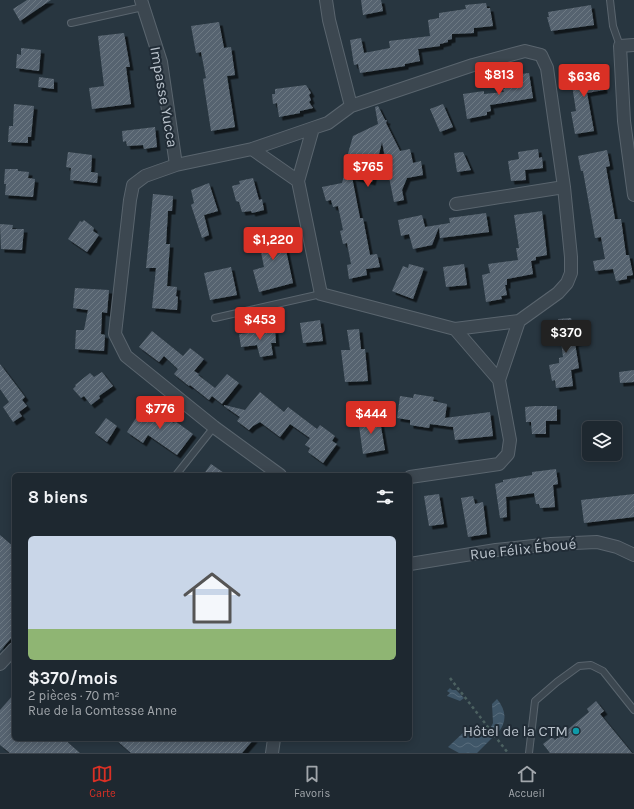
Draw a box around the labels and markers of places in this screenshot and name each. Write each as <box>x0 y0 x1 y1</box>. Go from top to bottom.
pin: $813 <box>475 62 523 96</box>
pin: $636 <box>560 64 608 98</box>
pin: $765 <box>344 154 392 188</box>
pin: $1,220 <box>240 227 306 261</box>
pin: $453 <box>236 307 284 341</box>
pin: $370 <box>542 320 590 354</box>
pin: $776 <box>136 396 184 430</box>
pin: $444 <box>347 401 395 435</box>
place label: Hôtel de la CTM <box>463 722 568 740</box>
marker: Hôtel de la CTM <box>571 726 581 736</box>

